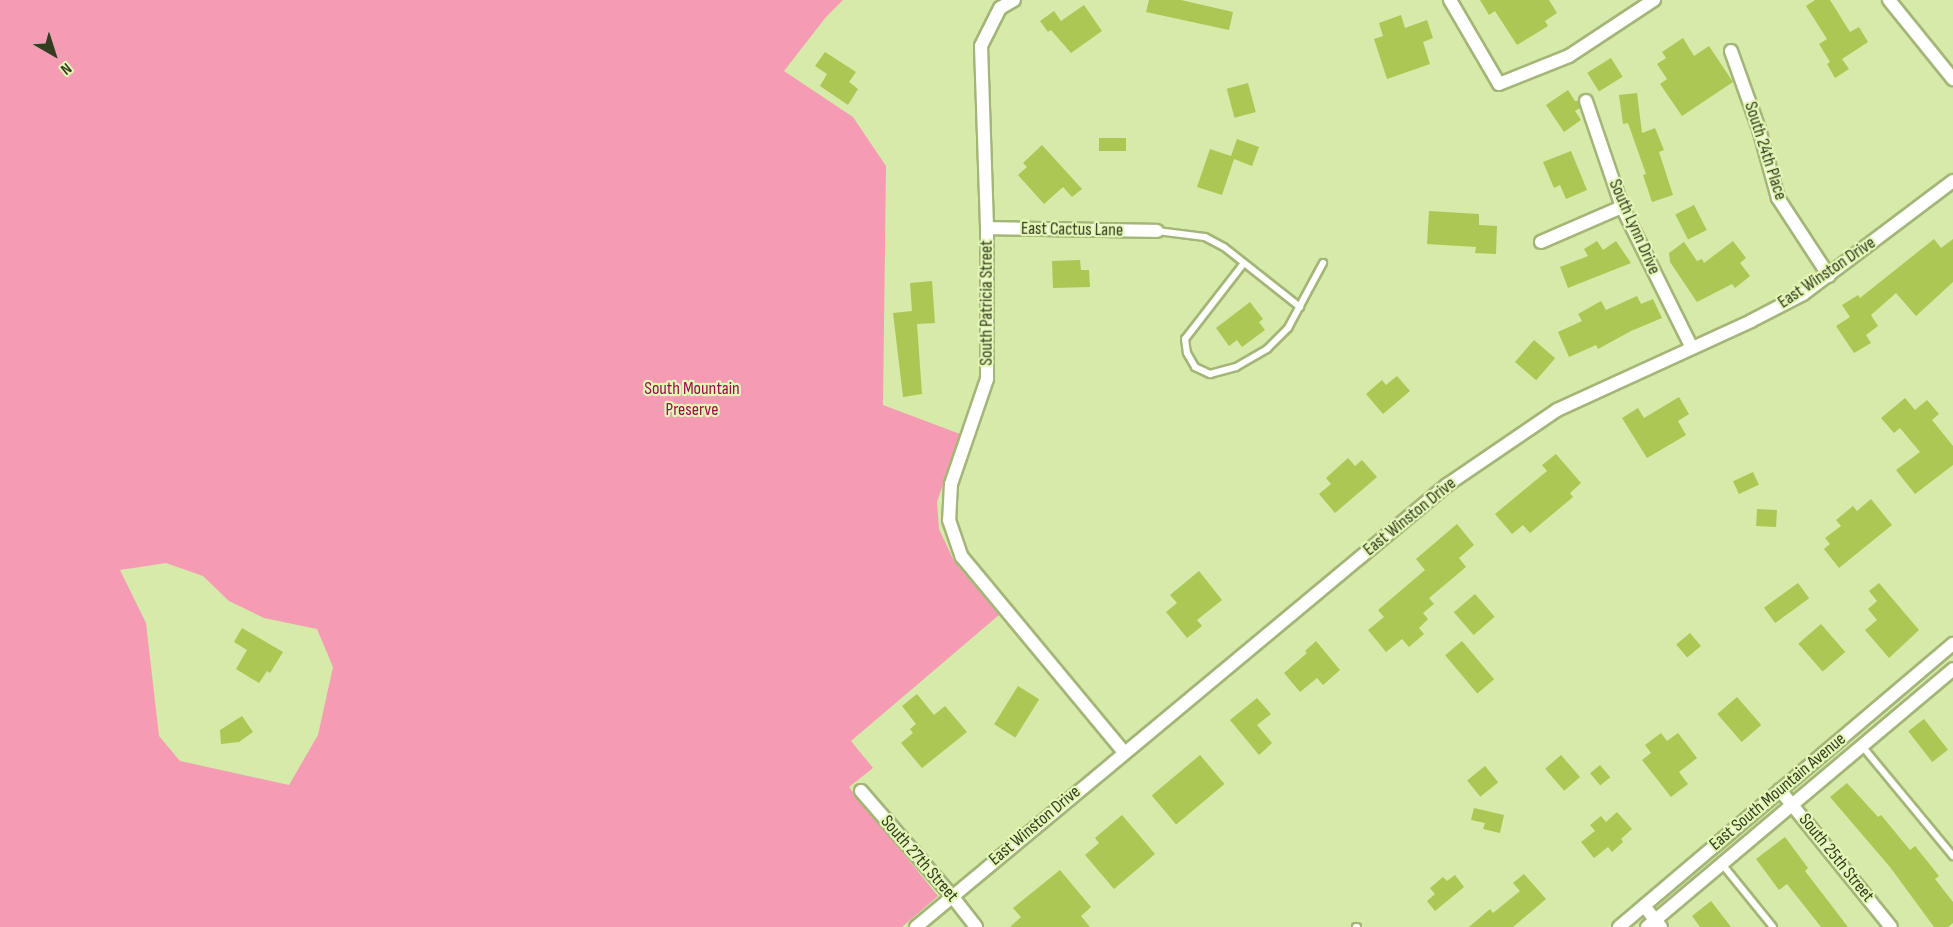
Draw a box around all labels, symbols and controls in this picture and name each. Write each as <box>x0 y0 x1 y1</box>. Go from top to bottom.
north arrow <box>24 24 84 84</box>
text: N <box>56 58 75 78</box>
street label: South 24th Place <box>1739 99 1791 203</box>
street label: South Lynn Drive <box>1603 176 1665 278</box>
street label: East Cactus Lane <box>1021 218 1123 242</box>
street label: East Winston Drive <box>1774 232 1880 314</box>
street label: South Patricia Street <box>976 240 998 366</box>
park label: South Mountain Preserve <box>644 379 740 422</box>
street label: East Winston Drive <box>1359 473 1461 561</box>
street label: East South Mountain Avenue <box>1705 729 1851 855</box>
street label: East Winston Drive <box>985 781 1085 871</box>
street label: South 25th Street <box>1794 809 1878 907</box>
street label: South 27th Street <box>876 811 962 907</box>

